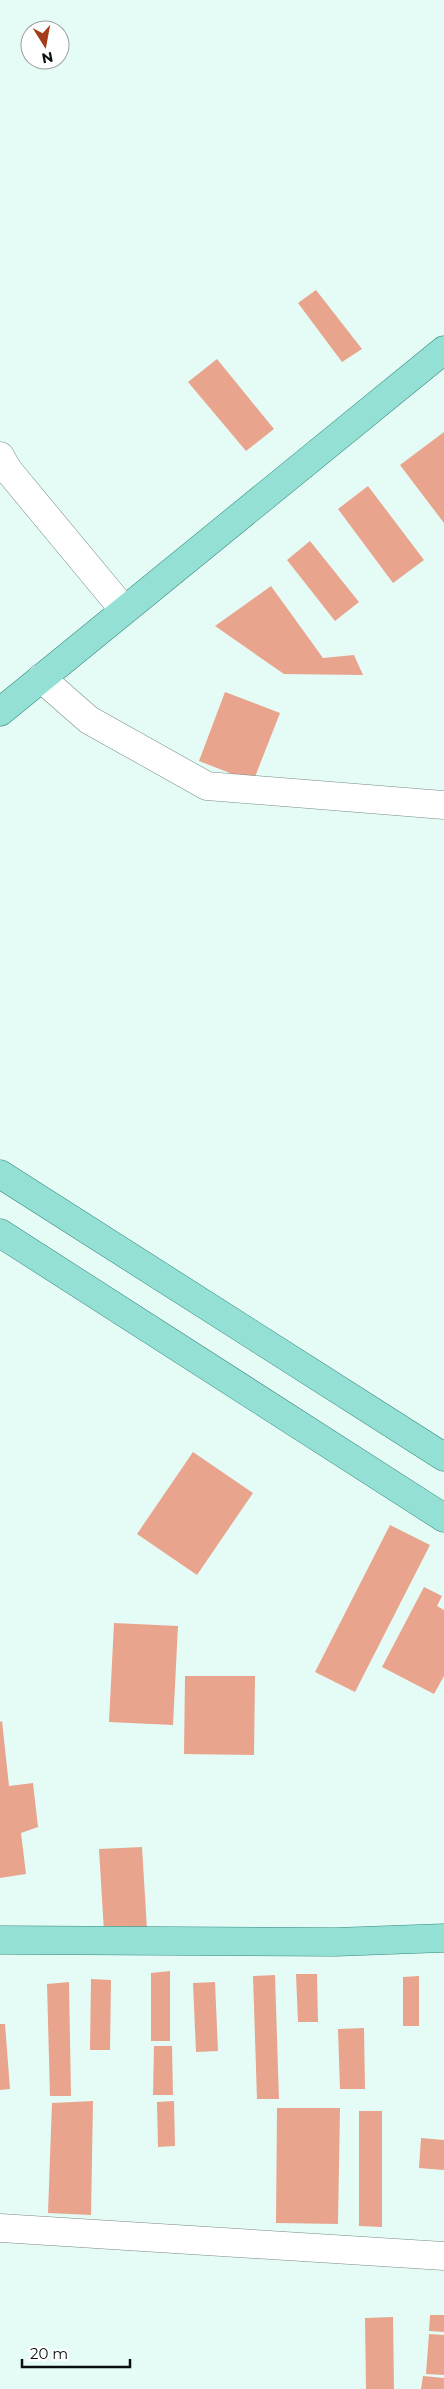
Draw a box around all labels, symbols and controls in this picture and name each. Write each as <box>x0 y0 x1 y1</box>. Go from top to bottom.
north arrow <box>20 20 70 70</box>
text: N <box>40 48 55 68</box>
scale bar <box>22 2336 130 2368</box>
text: 20 m <box>30 2344 68 2363</box>

